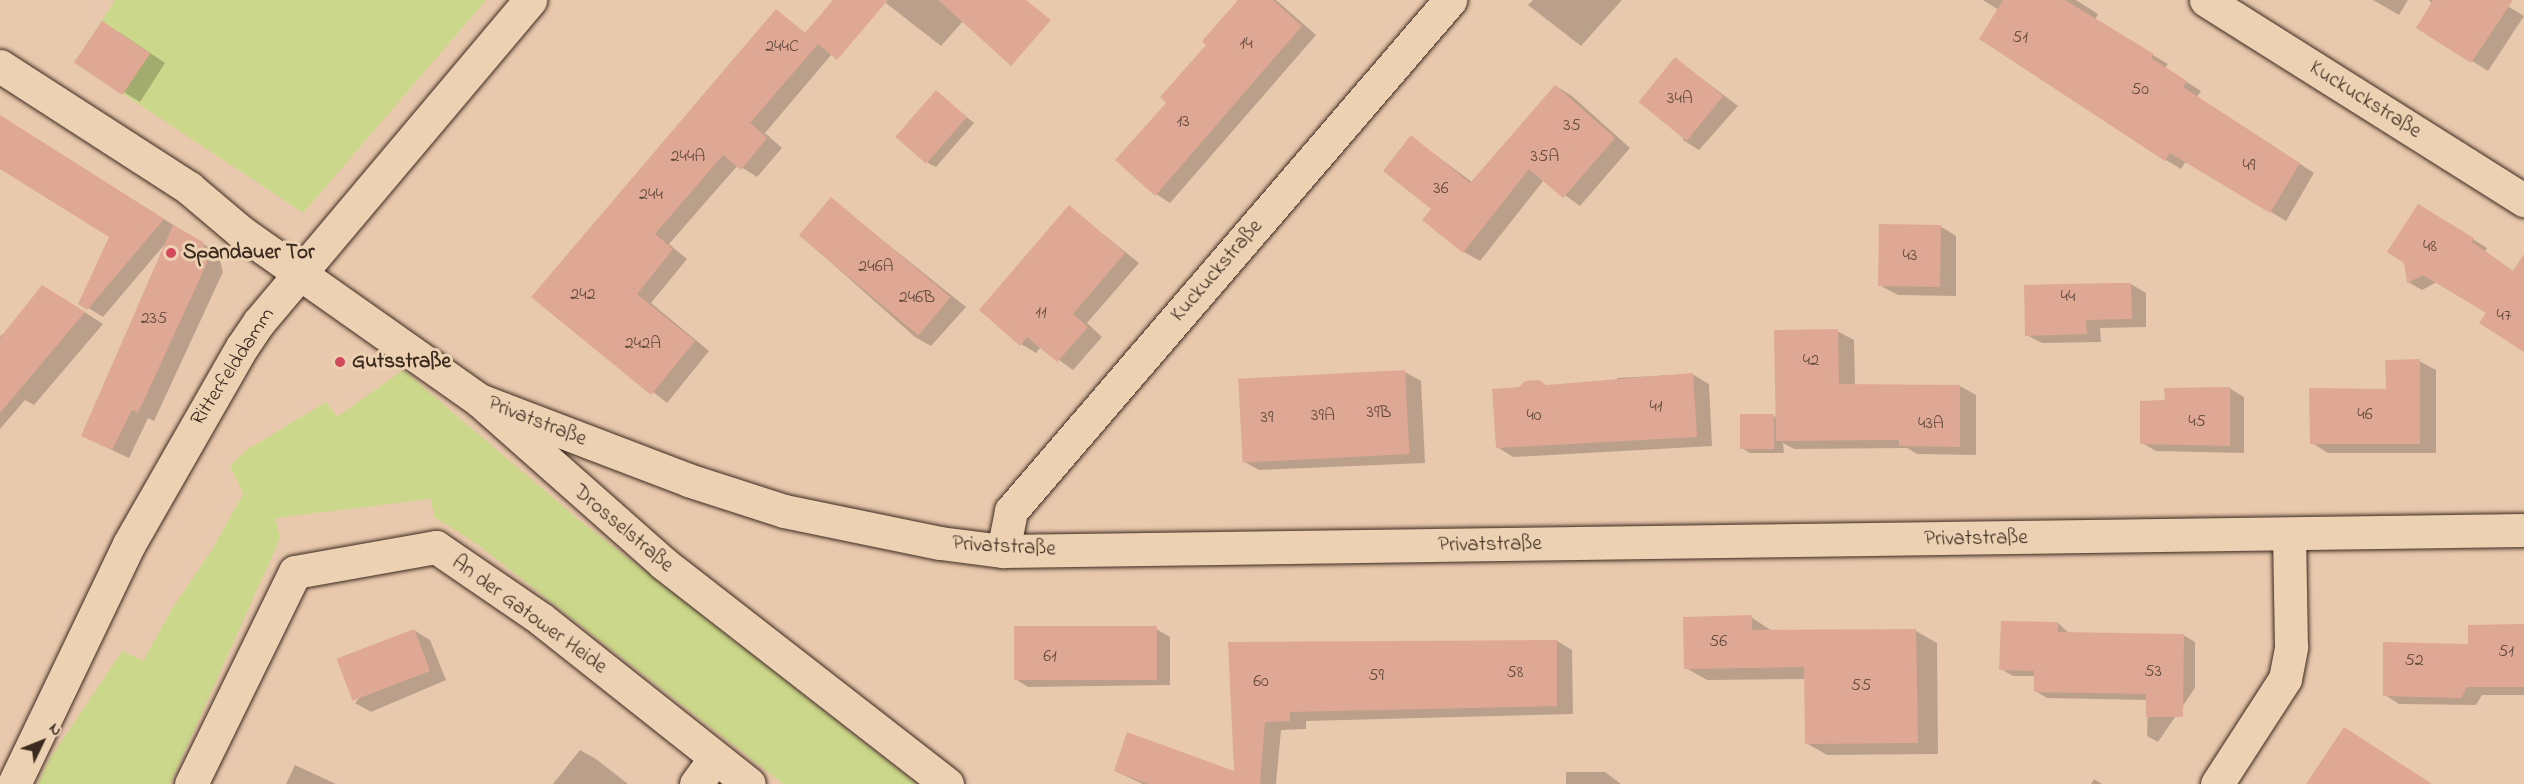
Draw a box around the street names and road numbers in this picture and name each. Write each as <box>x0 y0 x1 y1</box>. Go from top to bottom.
street label: Kuckuckstraße <box>2304 56 2426 144</box>
street label: Kuckuckstraße <box>1166 215 1268 327</box>
street label: Ritterfelddamm <box>185 303 281 431</box>
street label: Privatstraße <box>484 392 590 452</box>
street label: Drosselstraße <box>568 480 678 578</box>
street label: Privatstraße <box>1924 525 2028 553</box>
street label: Privatstraße <box>1438 531 1542 559</box>
street label: Privatstraße <box>952 532 1056 562</box>
street label: An der Gatower Heide <box>447 550 611 680</box>

